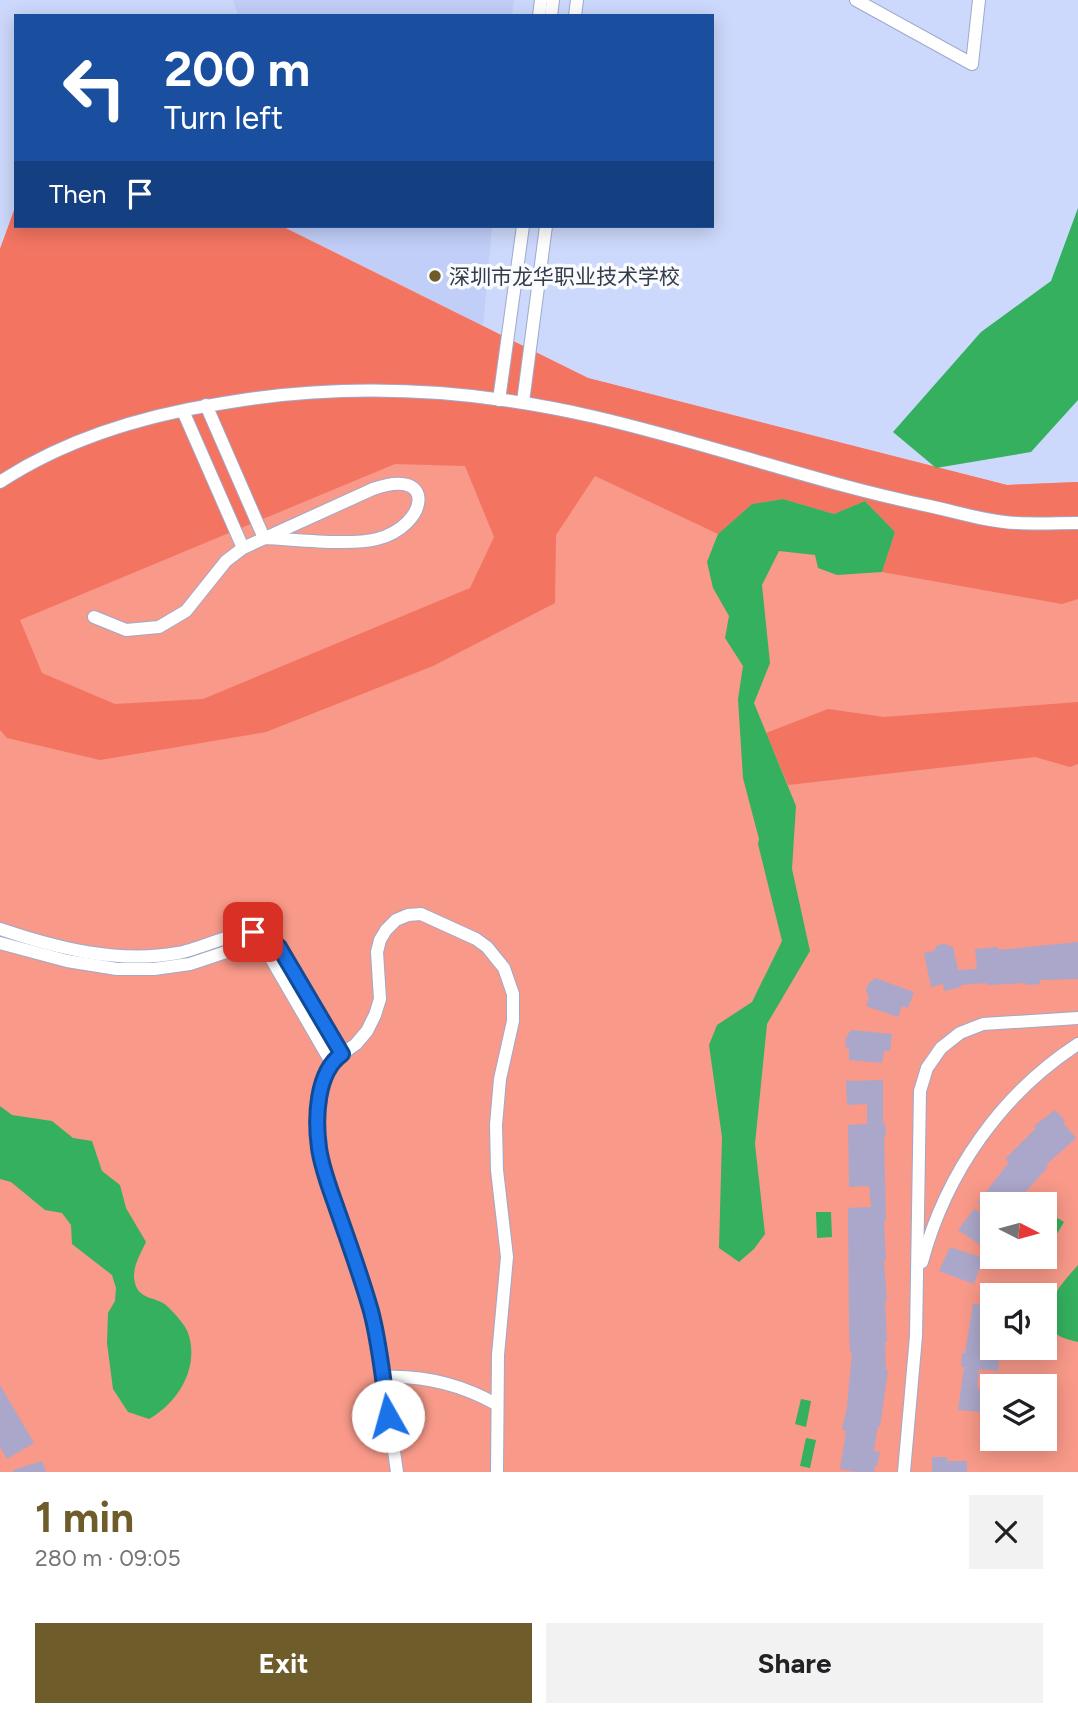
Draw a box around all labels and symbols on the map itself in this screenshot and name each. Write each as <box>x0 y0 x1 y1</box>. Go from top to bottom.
place label: 深圳市龙华职业技术学校 <box>449 264 680 289</box>
marker: 深圳市龙华职业技术学校 <box>427 268 443 284</box>
pin <box>223 902 283 962</box>
north arrow <box>980 1192 1057 1269</box>
position arrow <box>351 1379 425 1453</box>

